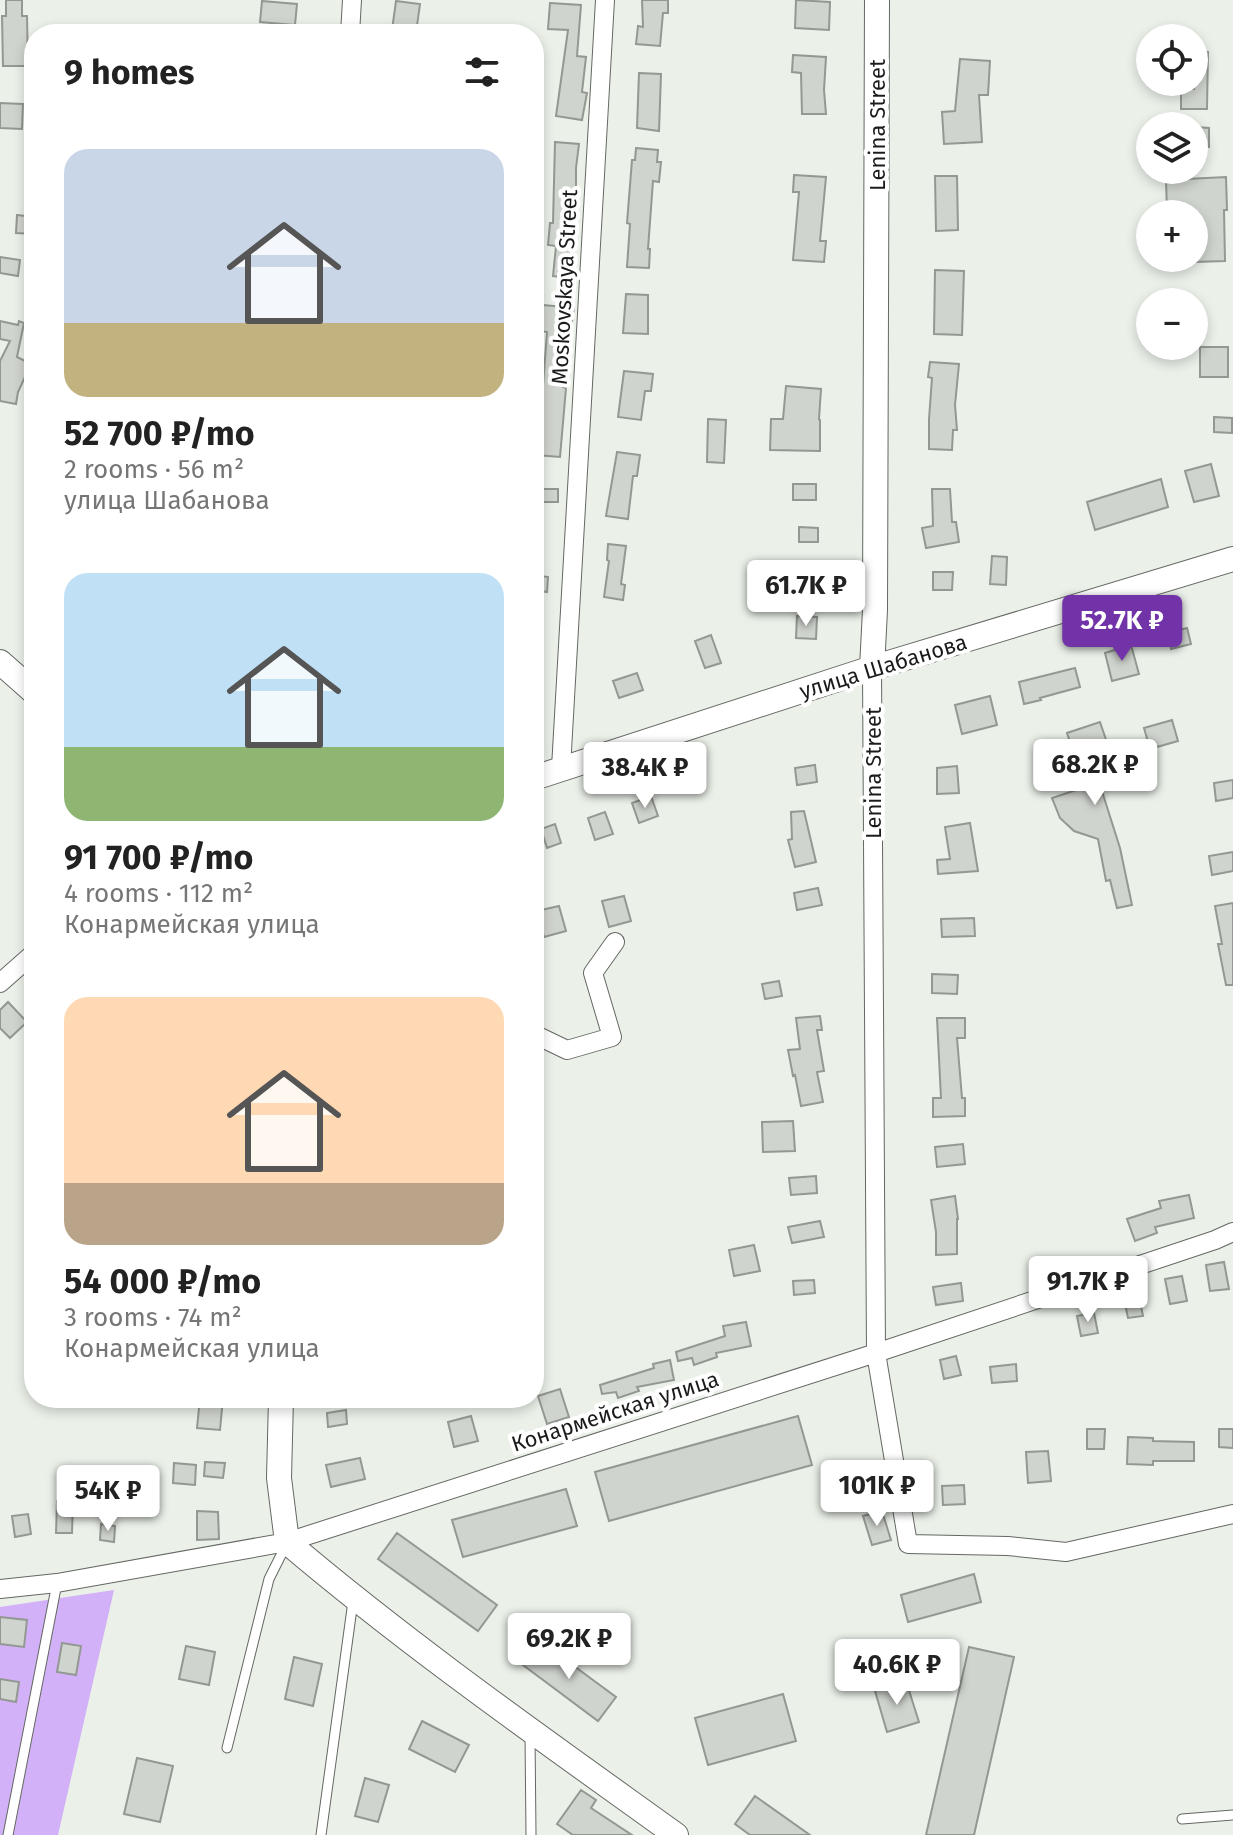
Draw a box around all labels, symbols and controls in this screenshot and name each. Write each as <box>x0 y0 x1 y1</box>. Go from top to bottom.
map controls <box>1136 24 1208 360</box>
button: locate <box>1136 24 1208 96</box>
icon: filters <box>460 50 504 94</box>
text: 9 homes <box>64 52 195 93</box>
street label: Lenina Street <box>864 59 891 191</box>
button: layers <box>1136 112 1208 184</box>
street label: Moskovskaya Street <box>546 189 583 385</box>
button: + <box>1136 200 1208 272</box>
icon: home <box>212 201 356 345</box>
button: − <box>1136 288 1208 360</box>
text: 52 700 ₽/mo <box>64 413 255 454</box>
text: 2 rooms · 56 m² <box>64 454 244 485</box>
text: улица Шабанова <box>64 485 270 516</box>
pin: 61.7K ₽ <box>732 560 880 628</box>
text: 61.7K ₽ <box>765 570 847 601</box>
pin: 52.7K ₽ <box>1048 595 1196 663</box>
text: 52.7K ₽ <box>1080 605 1164 636</box>
icon: home <box>212 625 356 769</box>
street label: улица Шабанова <box>796 628 970 705</box>
street label: Lenina Street <box>860 707 887 839</box>
pin: 68.2K ₽ <box>1021 739 1169 807</box>
pin: 38.4K ₽ <box>571 742 719 810</box>
text: 68.2K ₽ <box>1051 749 1139 780</box>
text: 38.4K ₽ <box>601 752 689 783</box>
text: 91 700 ₽/mo <box>64 837 253 878</box>
text: 4 rooms · 112 m² <box>64 878 253 909</box>
text: Конармейская улица <box>64 909 320 940</box>
icon: home <box>212 1049 356 1193</box>
pin: 91.7K ₽ <box>1014 1256 1162 1324</box>
text: 54 000 ₽/mo <box>64 1261 261 1302</box>
text: 91.7K ₽ <box>1047 1266 1129 1297</box>
text: 3 rooms · 74 m² <box>64 1302 242 1333</box>
text: Конармейская улица <box>64 1333 320 1364</box>
street label: Конармейская улица <box>508 1365 722 1458</box>
pin: 101K ₽ <box>812 1460 942 1528</box>
pin: 54K ₽ <box>52 1465 164 1533</box>
text: 101K ₽ <box>839 1470 915 1501</box>
text: 54K ₽ <box>75 1475 141 1506</box>
pin: 69.2K ₽ <box>495 1613 643 1681</box>
text: 69.2K ₽ <box>526 1623 612 1654</box>
pin: 40.6K ₽ <box>823 1639 971 1707</box>
text: 40.6K ₽ <box>853 1649 941 1680</box>

